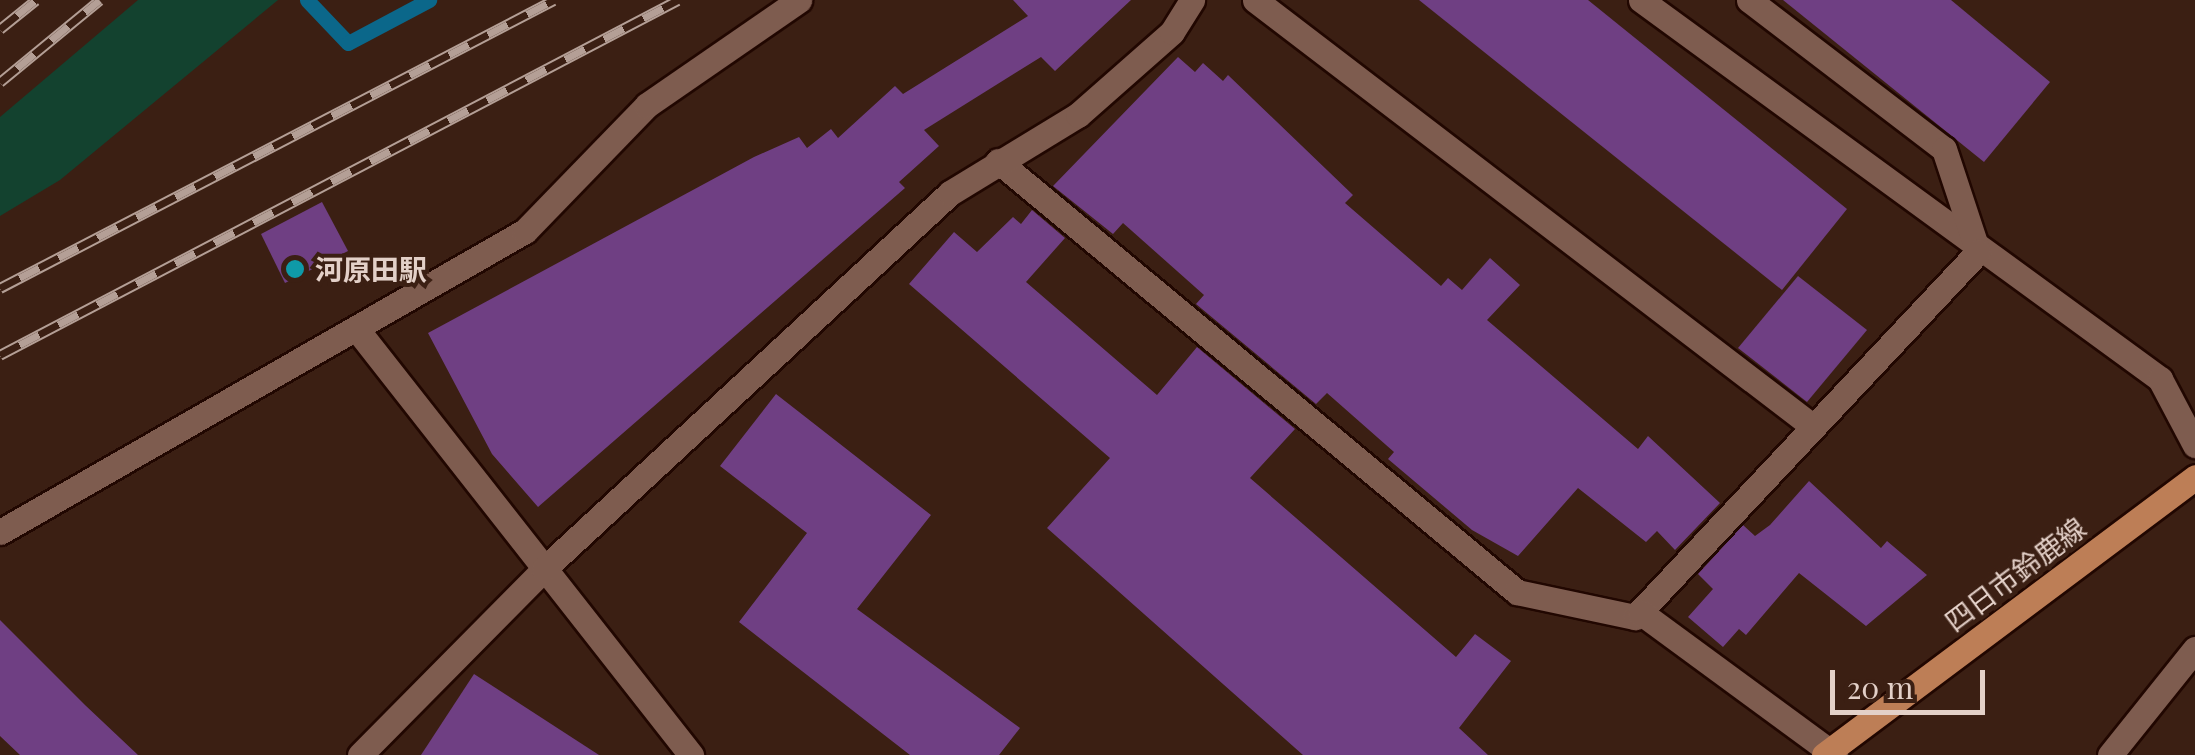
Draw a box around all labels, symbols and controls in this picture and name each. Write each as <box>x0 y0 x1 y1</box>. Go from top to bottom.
place label: 河原田駅 <box>315 252 427 286</box>
marker: 河原田駅 <box>284 258 306 280</box>
street label: 四日市鈴鹿線 <box>1938 510 2092 638</box>
scale bar <box>1835 650 1990 712</box>
text: 20 m <box>1847 667 1913 707</box>

